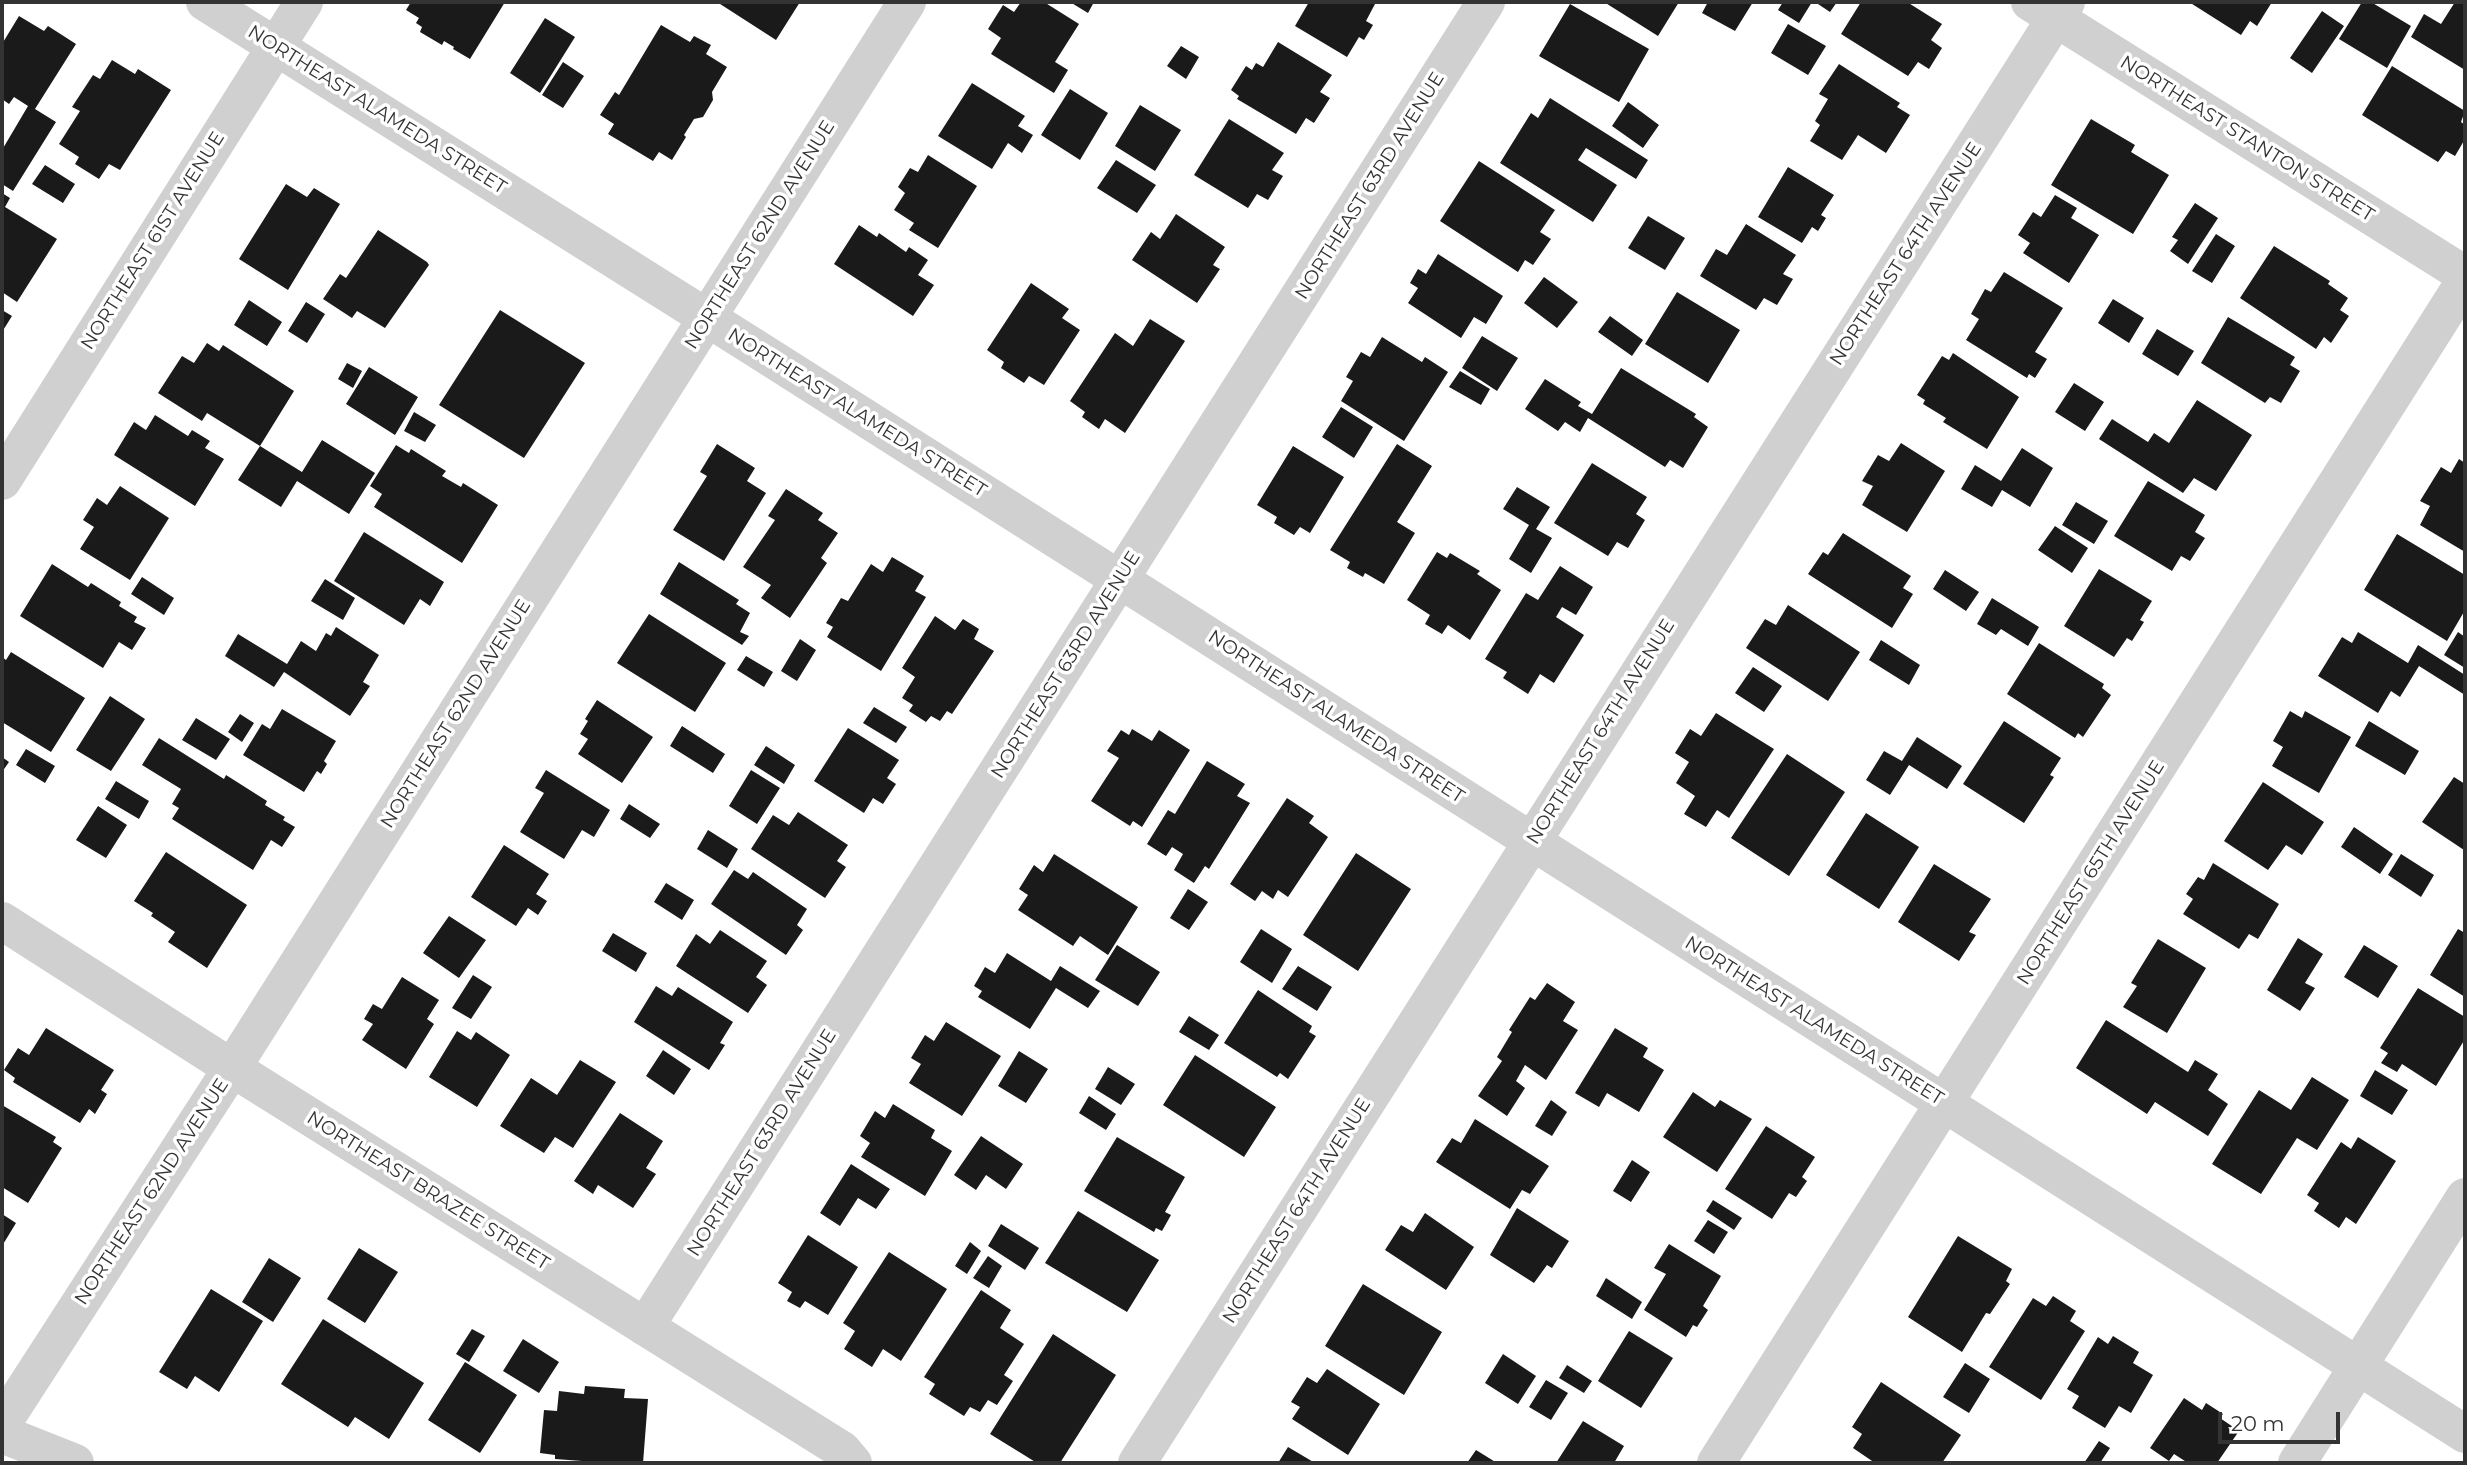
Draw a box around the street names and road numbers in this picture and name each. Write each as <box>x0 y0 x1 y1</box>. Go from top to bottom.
street label: NORTHEAST ALAMEDA STREET <box>243 21 511 199</box>
street label: NORTHEAST STANTON STREET <box>2116 51 2378 227</box>
street label: NORTHEAST 63RD AVENUE <box>1291 68 1449 304</box>
street label: NORTHEAST 62ND AVENUE <box>680 116 840 354</box>
street label: NORTHEAST 61ST AVENUE <box>76 128 230 354</box>
street label: NORTHEAST 64TH AVENUE <box>1825 138 1987 370</box>
street label: NORTHEAST ALAMEDA STREET <box>723 324 991 502</box>
street label: NORTHEAST 63RD AVENUE <box>987 547 1145 783</box>
street label: NORTHEAST 62ND AVENUE <box>376 595 536 833</box>
street label: NORTHEAST 64TH AVENUE <box>1522 615 1680 849</box>
street label: NORTHEAST ALAMEDA STREET <box>1204 626 1468 808</box>
street label: NORTHEAST 65TH AVENUE <box>2012 757 2170 989</box>
street label: NORTHEAST ALAMEDA STREET <box>1680 932 1948 1110</box>
street label: NORTHEAST 63RD AVENUE <box>683 1025 841 1261</box>
street label: NORTHEAST 62ND AVENUE <box>70 1075 234 1309</box>
street label: NORTHEAST 64TH AVENUE <box>1218 1094 1376 1328</box>
street label: NORTHEAST BRAZEE STREET <box>302 1107 554 1275</box>

